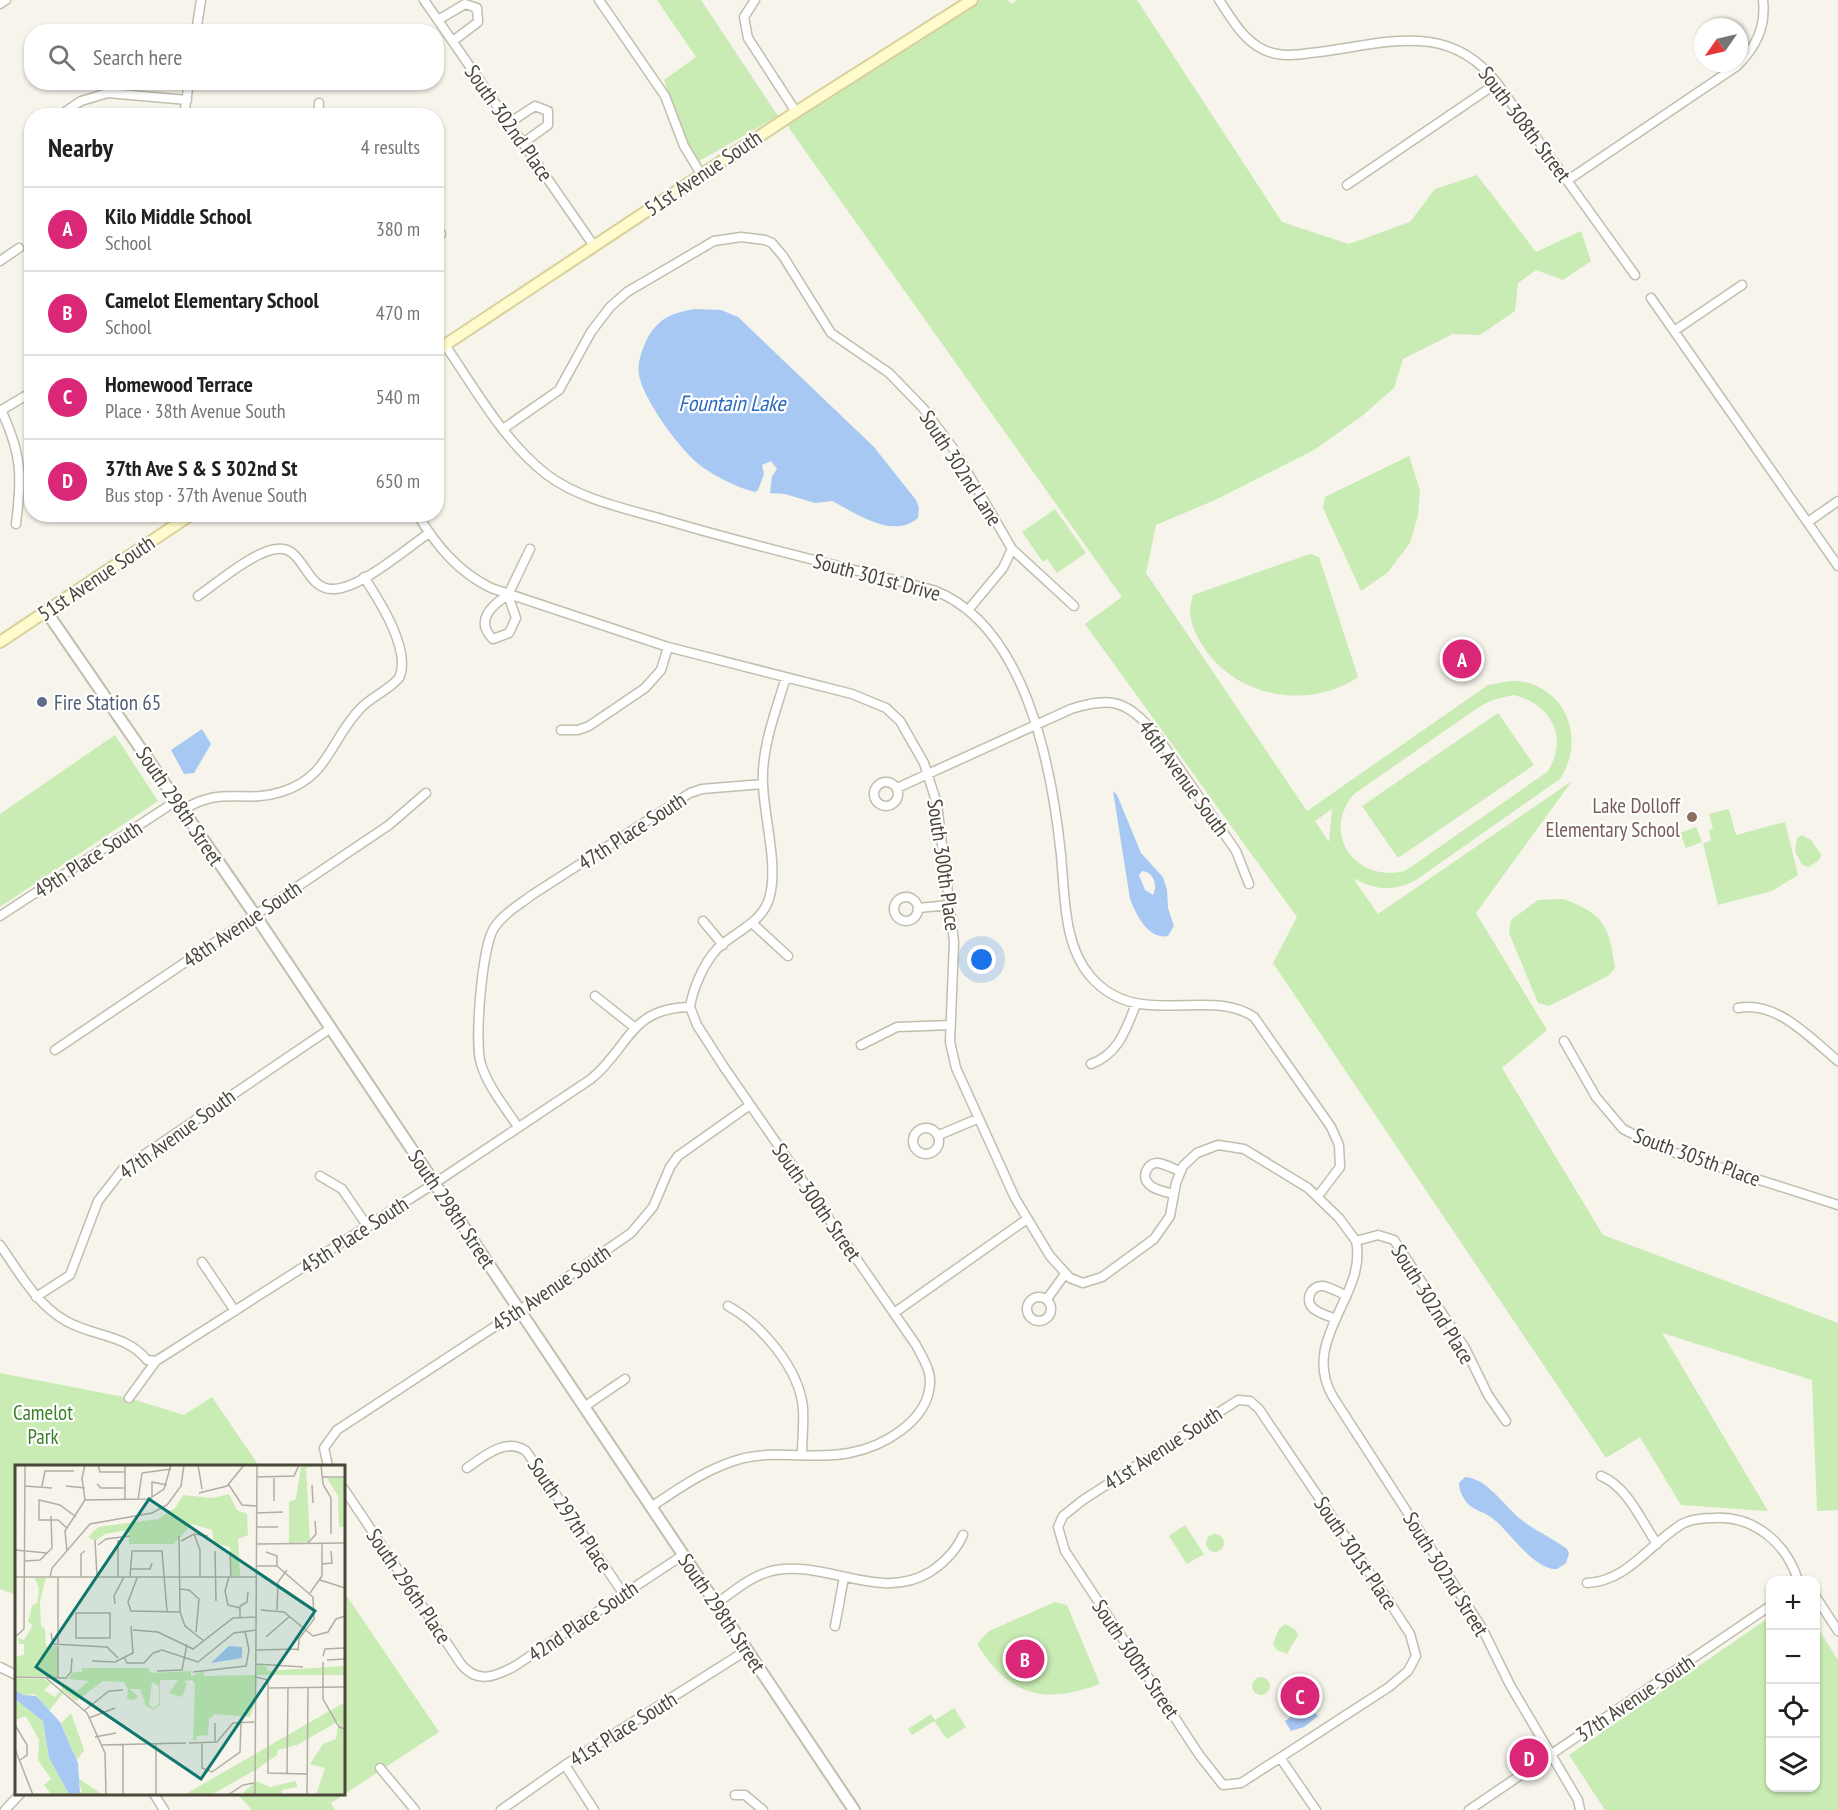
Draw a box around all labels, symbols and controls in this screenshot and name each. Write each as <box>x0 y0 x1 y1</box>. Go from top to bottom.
north arrow <box>1694 18 1748 72</box>
search box <box>24 24 444 90</box>
icon: search <box>45 41 78 74</box>
text: Search here <box>93 43 182 71</box>
street label: South 302nd Place <box>459 59 559 187</box>
street label: South 308th Street <box>1473 61 1577 187</box>
street label: 51st Avenue South <box>639 124 767 222</box>
text: Nearby <box>48 131 113 164</box>
text: 4 results <box>361 134 420 160</box>
text: Kilo Middle School <box>105 202 252 230</box>
text: A <box>62 216 73 242</box>
text: 380 m <box>376 216 420 242</box>
text: School <box>105 230 151 256</box>
text: Camelot Elementary School <box>105 286 319 314</box>
text: B <box>63 300 72 326</box>
text: 470 m <box>376 300 420 326</box>
text: School <box>105 314 151 340</box>
text: Homewood Terrace <box>105 370 253 398</box>
text: C <box>63 384 72 410</box>
text: 540 m <box>376 384 420 410</box>
water label: Fountain Lake <box>679 389 787 417</box>
text: Place · 38th Avenue South <box>105 398 285 424</box>
street label: South 302nd Lane <box>914 405 1008 531</box>
text: 37th Ave S & S 302nd St <box>105 454 297 482</box>
text: D <box>62 468 73 494</box>
text: 650 m <box>376 468 420 494</box>
text: Bus stop · 37th Avenue South <box>105 482 307 508</box>
street label: 51st Avenue South <box>32 529 160 627</box>
street label: South 301st Drive <box>810 547 944 607</box>
pin: A <box>1442 636 1482 682</box>
place label: Fire Station 65 <box>54 689 161 716</box>
marker: Fire Station 65 <box>35 695 49 709</box>
street label: 46th Avenue South <box>1133 714 1235 842</box>
street label: South 298th Street <box>130 741 230 871</box>
street label: 47th Place South <box>573 786 691 876</box>
place label: Lake Dolloff Elementary School <box>1545 792 1681 843</box>
street label: South 300th Place <box>921 797 967 933</box>
marker: Lake Dolloff Elementary School <box>1685 810 1699 824</box>
street label: 49th Place South <box>29 814 147 904</box>
street label: 48th Avenue South <box>177 874 307 974</box>
your location <box>967 945 996 974</box>
street label: 47th Avenue South <box>113 1083 241 1185</box>
street label: South 305th Place <box>1630 1122 1764 1192</box>
street label: South 300th Street <box>766 1138 868 1266</box>
street label: South 298th Street <box>402 1144 502 1274</box>
street label: 45th Place South <box>295 1190 413 1280</box>
street label: 45th Avenue South <box>486 1238 616 1338</box>
street label: South 302nd Place <box>1385 1239 1481 1369</box>
park label: Camelot Park <box>13 1399 73 1450</box>
street label: 41st Avenue South <box>1099 1400 1227 1496</box>
street label: South 297th Place <box>522 1452 618 1578</box>
inset map <box>15 1465 345 1795</box>
street label: South 301st Place <box>1308 1491 1404 1615</box>
street label: South 302nd Street <box>1397 1507 1495 1641</box>
street label: South 296th Place <box>361 1523 457 1649</box>
street label: South 298th Street <box>672 1548 772 1678</box>
street label: 42nd Place South <box>523 1574 643 1668</box>
map controls <box>1766 1576 1820 1792</box>
button: + <box>1766 1576 1820 1630</box>
street label: South 300th Street <box>1086 1594 1186 1724</box>
button: − <box>1766 1630 1820 1684</box>
pin: B <box>1006 1636 1044 1682</box>
street label: 37th Avenue South <box>1570 1648 1700 1748</box>
pin: C <box>1280 1674 1320 1718</box>
button: locate <box>1766 1684 1820 1738</box>
street label: 41st Place South <box>564 1685 682 1773</box>
pin: D <box>1510 1736 1549 1780</box>
button: layers <box>1766 1738 1820 1792</box>

